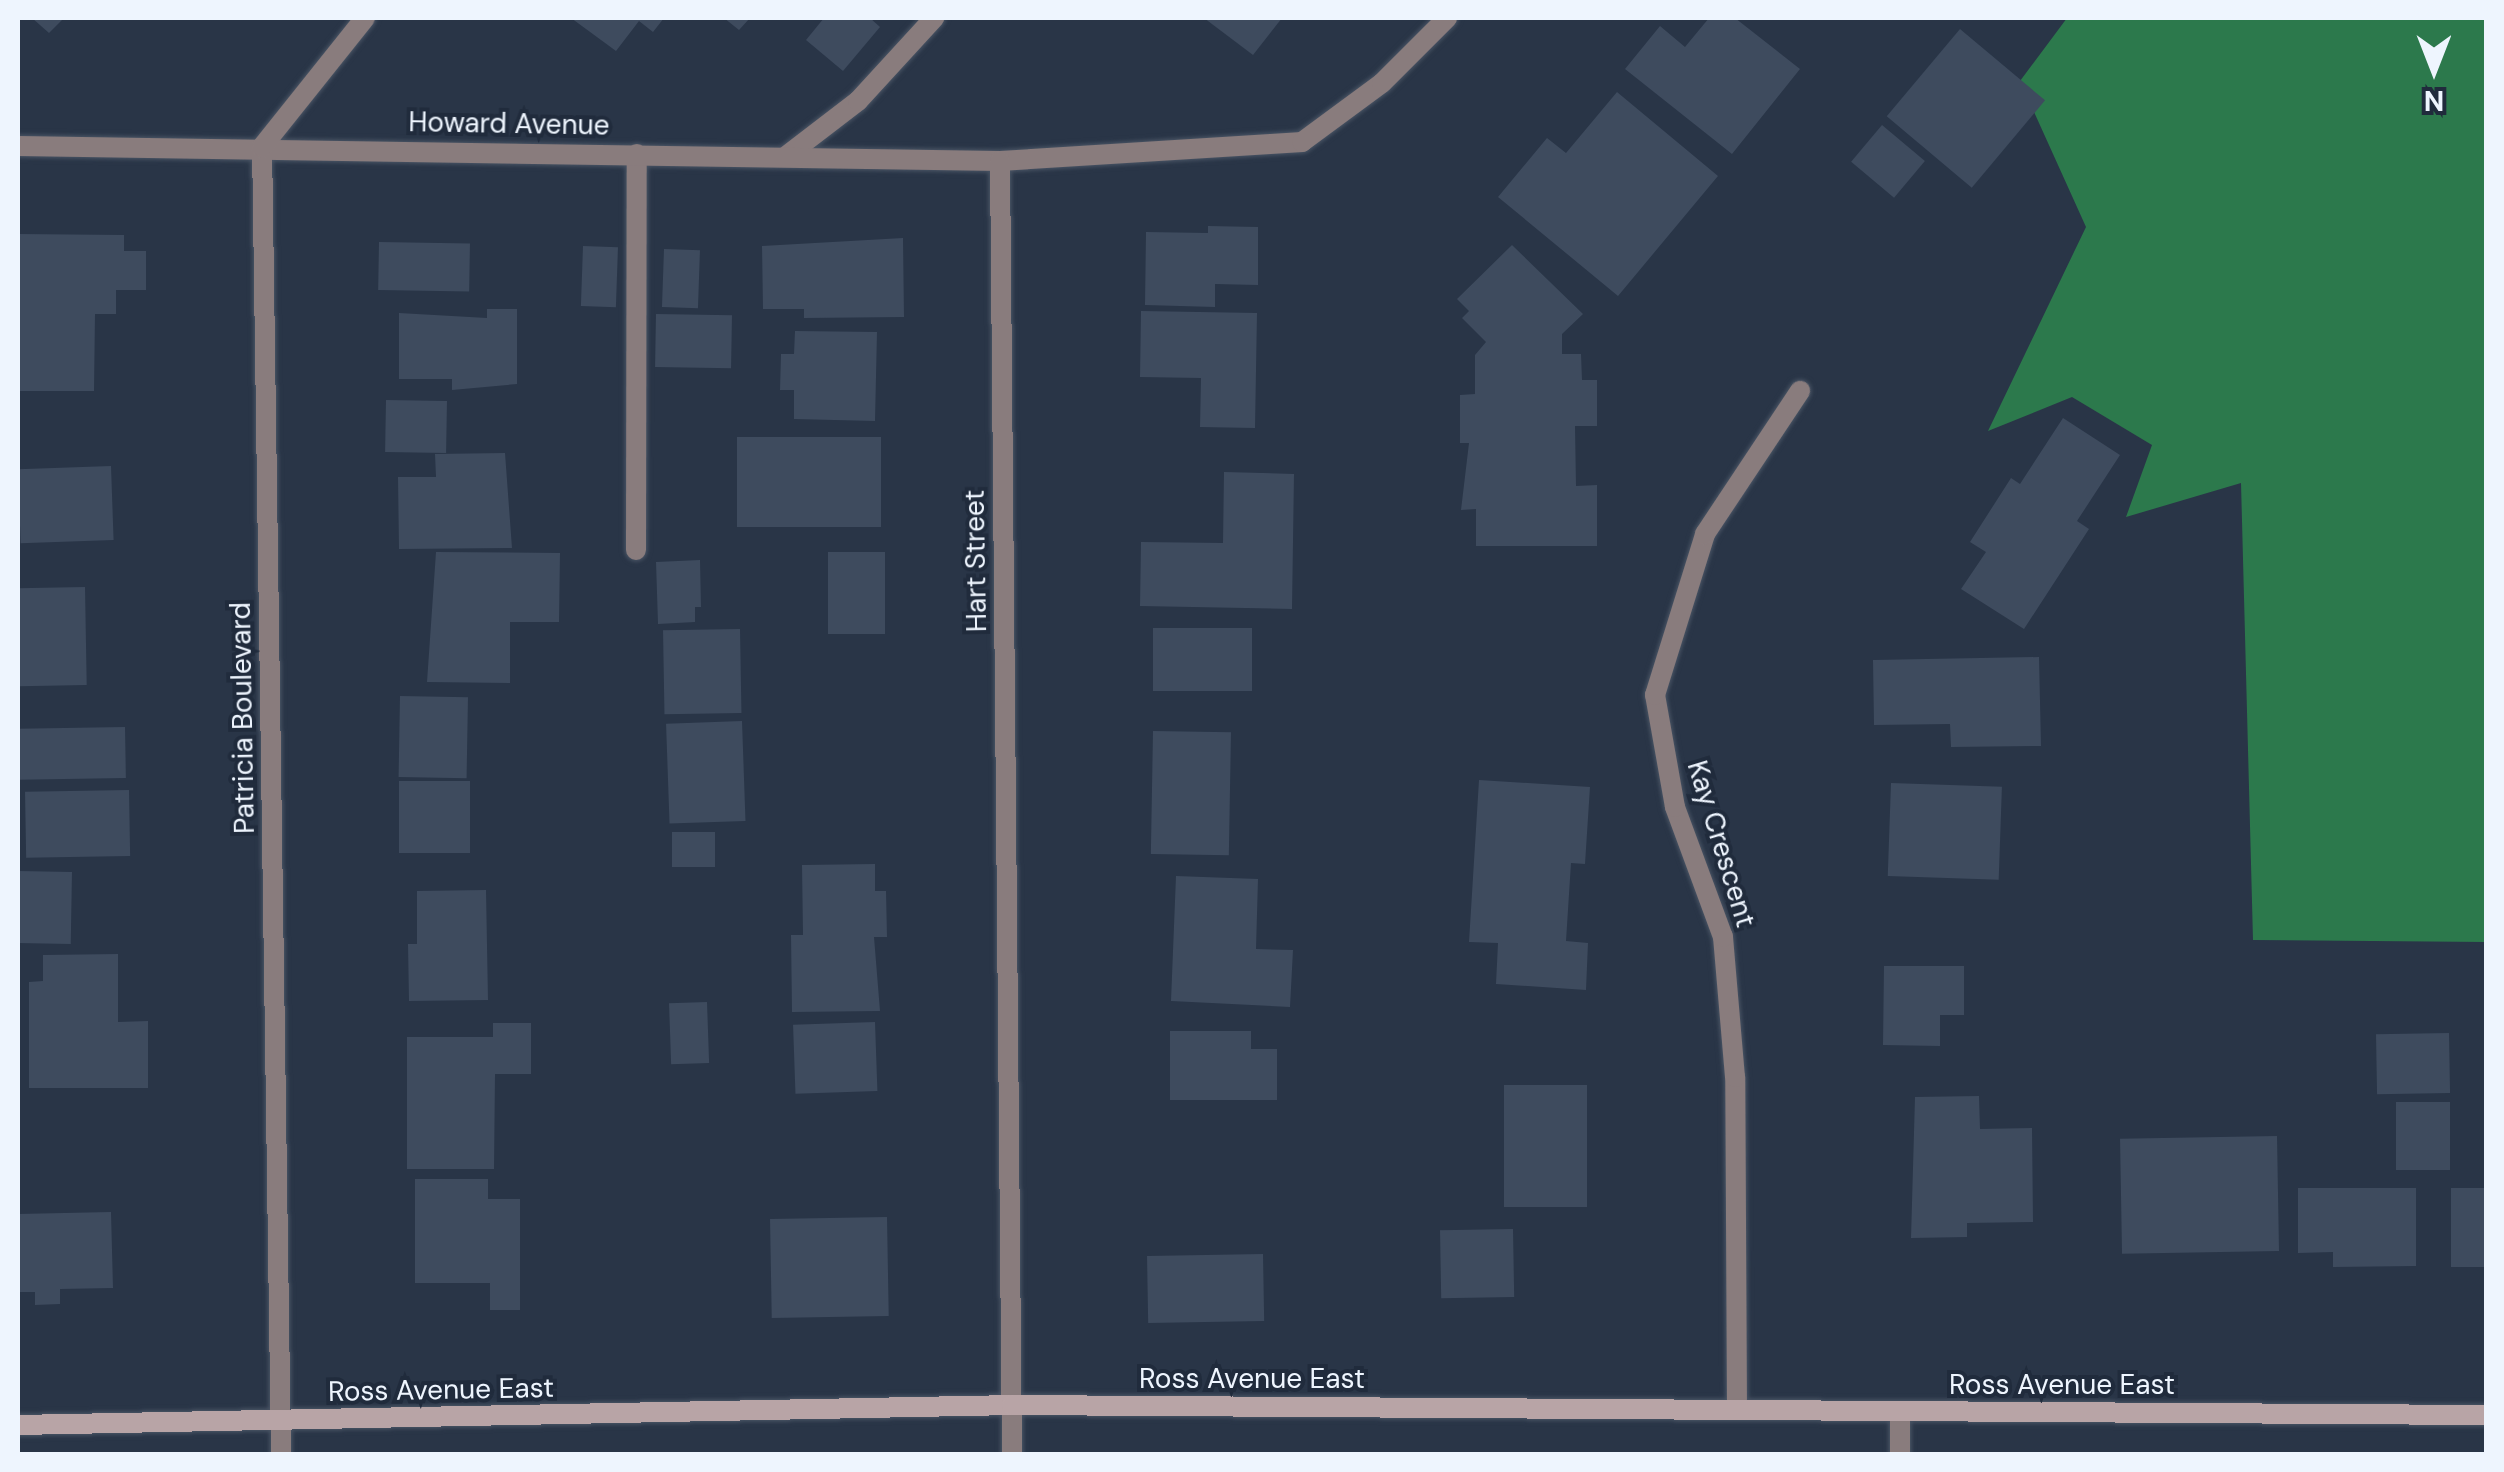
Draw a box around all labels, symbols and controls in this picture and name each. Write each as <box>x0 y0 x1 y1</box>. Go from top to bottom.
north arrow <box>2384 20 2484 120</box>
text: N <box>2424 82 2444 119</box>
street label: Howard Avenue <box>408 105 610 143</box>
street label: Hart Street <box>958 489 994 633</box>
street label: Patricia Boulevard <box>224 602 262 834</box>
street label: Kay Crescent <box>1680 757 1762 931</box>
street label: Ross Avenue East <box>1139 1362 1365 1396</box>
street label: Ross Avenue East <box>1949 1368 2175 1402</box>
street label: Ross Avenue East <box>328 1371 554 1409</box>

